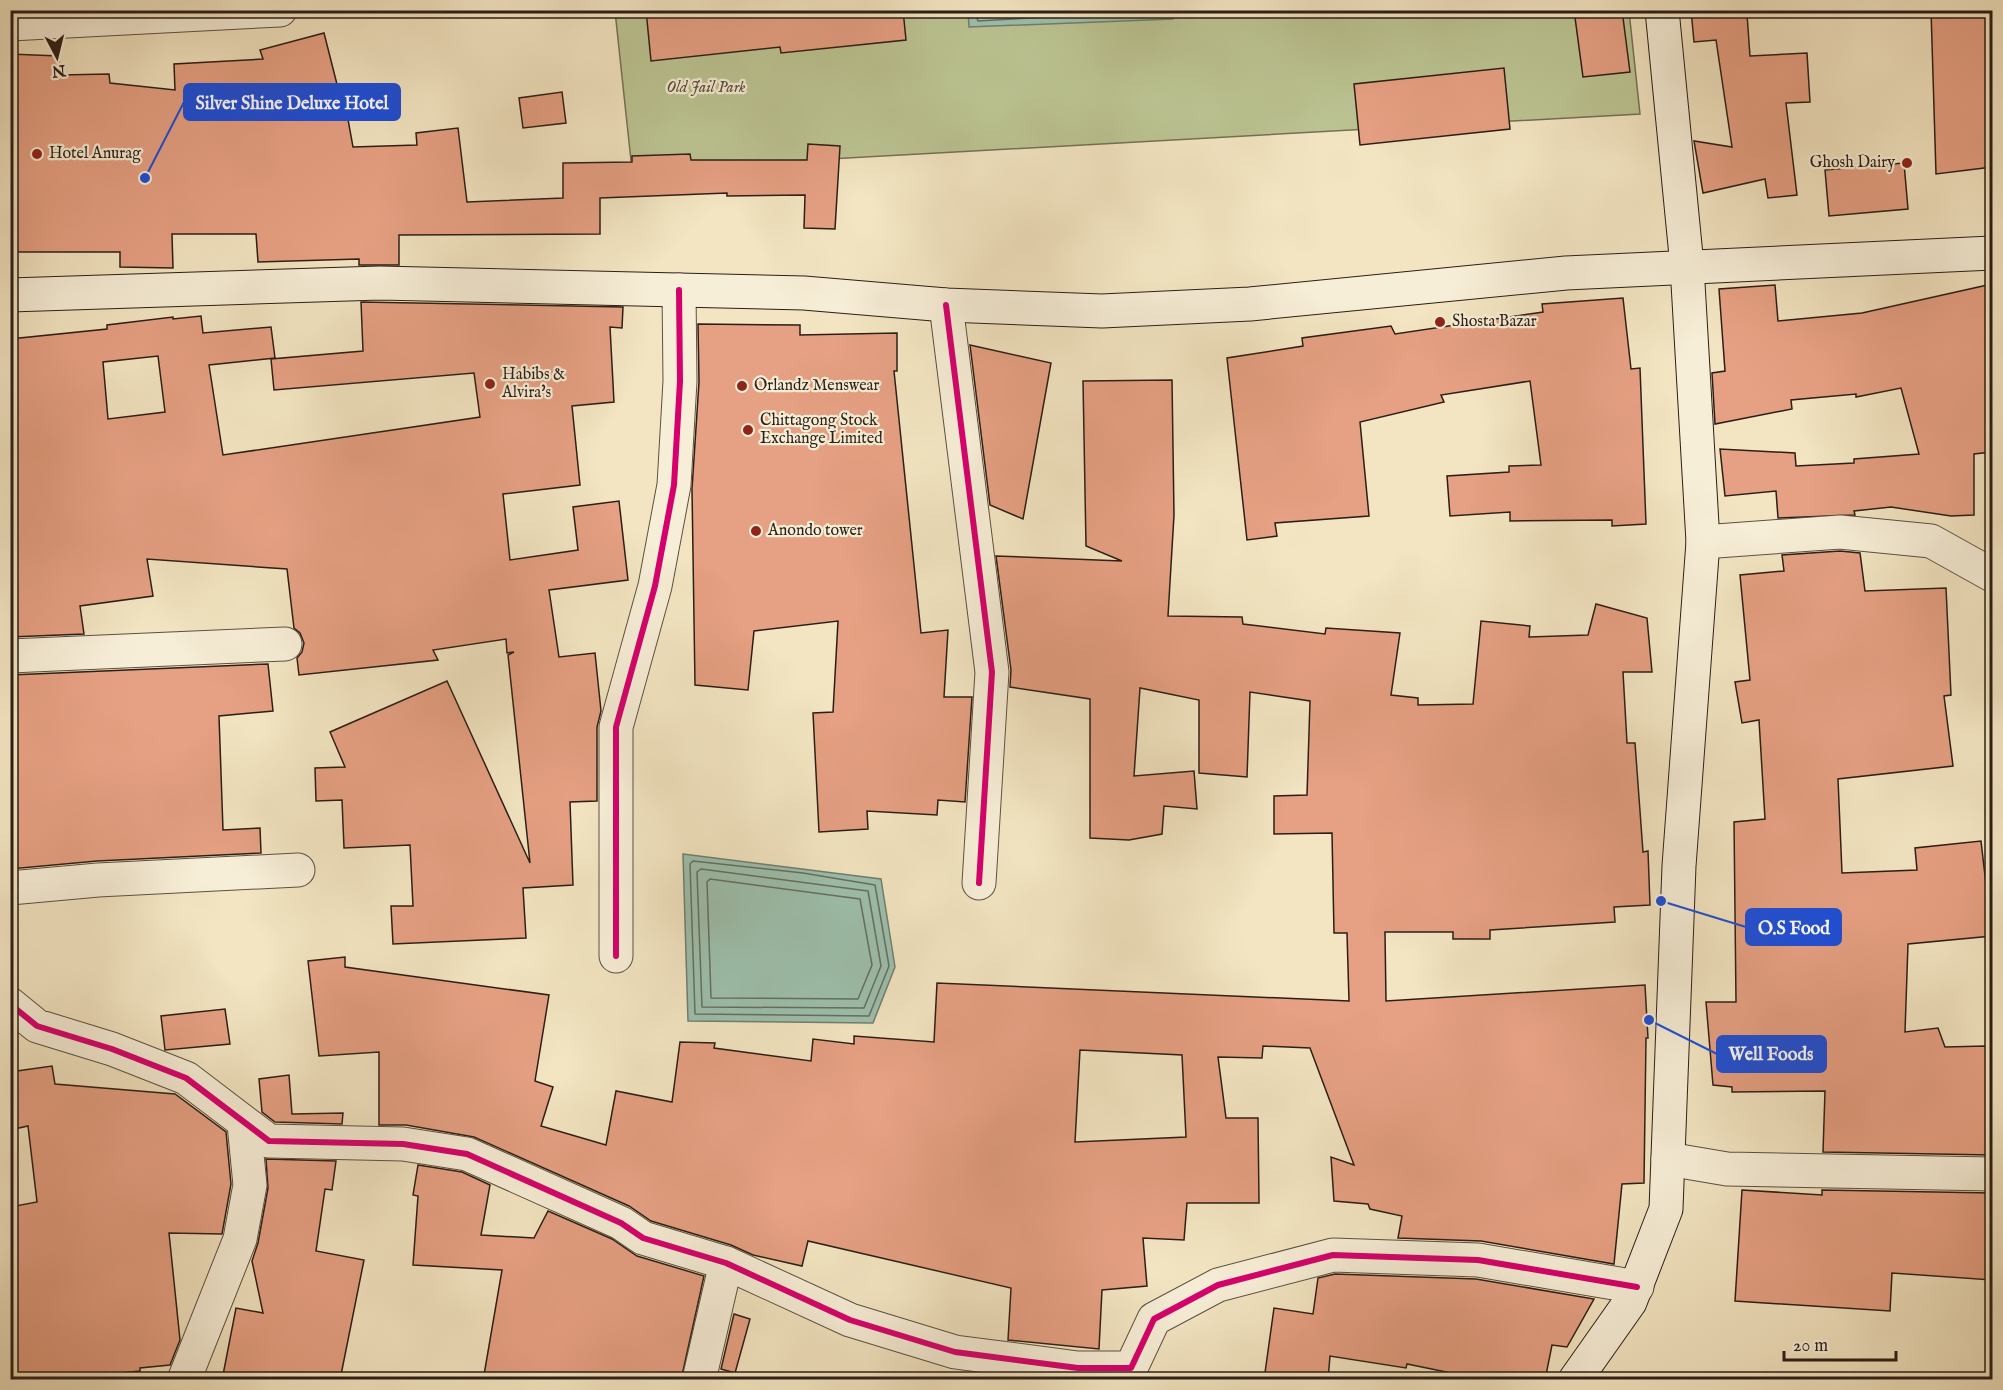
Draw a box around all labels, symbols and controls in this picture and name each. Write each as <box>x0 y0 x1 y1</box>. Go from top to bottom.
north arrow <box>27 27 87 87</box>
text: N <box>50 59 68 81</box>
park label: Old Jail Park <box>666 78 746 98</box>
callout: Silver Shine Deluxe Hotel <box>184 84 400 120</box>
text: Silver Shine Deluxe Hotel <box>196 93 389 116</box>
place label: Hotel Anurag <box>49 144 141 164</box>
marker: Hotel Anurag <box>30 147 44 161</box>
place label: Ghosh Dairy <box>1810 153 1895 173</box>
marker: Ghosh Dairy <box>1900 156 1914 170</box>
place label: Shosta Bazar <box>1452 312 1537 332</box>
marker: Shosta Bazar <box>1433 315 1447 329</box>
place label: Habibs & Alvira's <box>501 365 565 403</box>
place label: Orlandz Menswear <box>754 376 879 396</box>
marker: Habibs & Alvira's <box>483 377 497 391</box>
marker: Orlandz Menswear <box>735 379 749 393</box>
place label: Chittagong Stock Exchange Limited <box>760 411 883 449</box>
marker: Chittagong Stock Exchange Limited <box>741 423 755 437</box>
place label: Anondo tower <box>767 521 863 541</box>
marker: Anondo tower <box>749 524 763 538</box>
callout: O.S Food <box>1746 909 1841 945</box>
text: O.S Food <box>1758 918 1830 941</box>
callout: Well Foods <box>1717 1036 1826 1072</box>
text: Well Foods <box>1728 1044 1814 1067</box>
scale bar <box>1784 1324 1896 1362</box>
text: 20 m <box>1793 1335 1828 1358</box>

